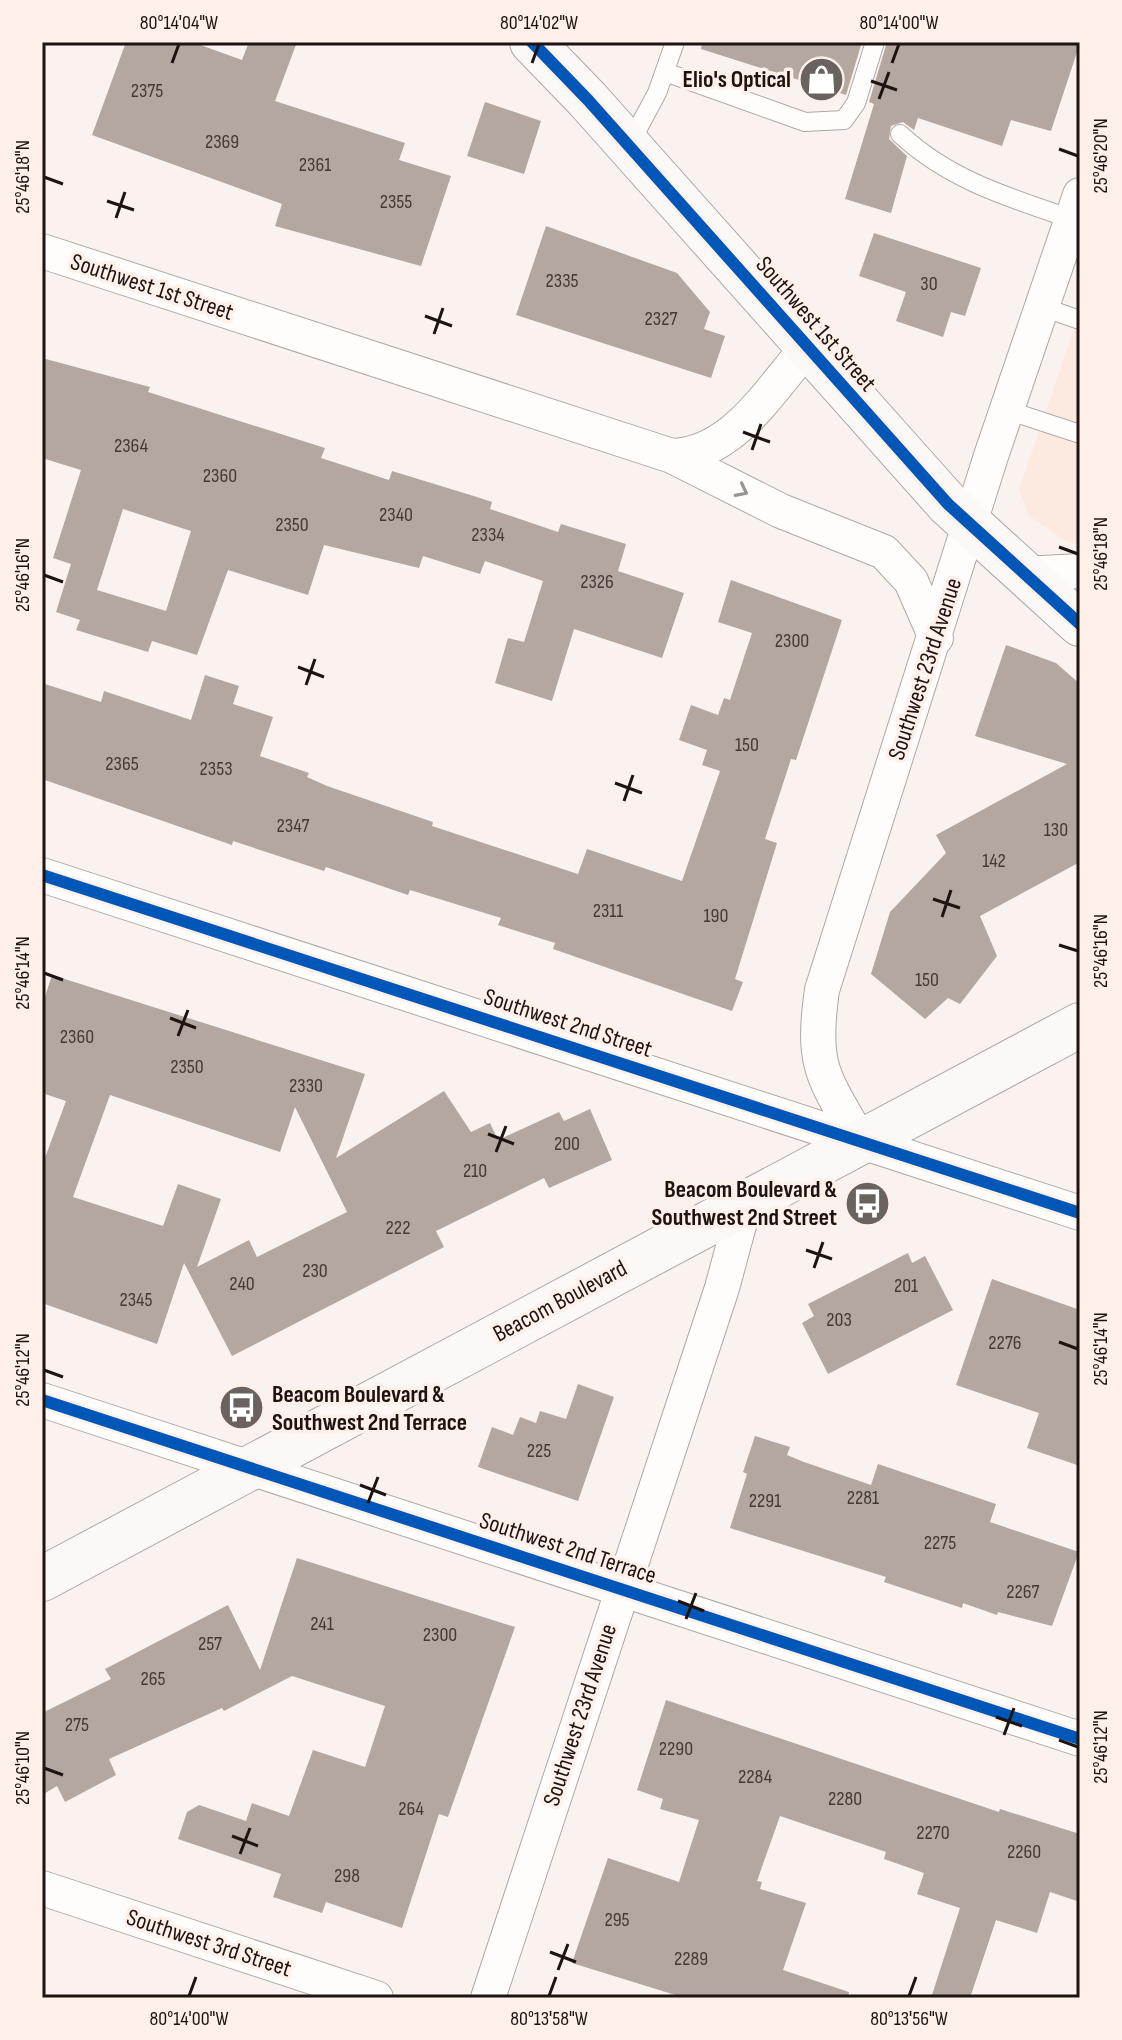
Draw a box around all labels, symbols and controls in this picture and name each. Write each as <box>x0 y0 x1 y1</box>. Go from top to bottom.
text: 80°14'04"W <box>140 11 218 35</box>
text: 80°14'02"W <box>500 11 578 35</box>
text: 80°14'00"W <box>860 11 938 35</box>
shop icon: Elio's Optical <box>798 55 846 103</box>
place label: Elio's Optical <box>683 65 791 94</box>
house number: 2375 <box>131 79 163 103</box>
text: 25°46'20"N <box>1089 118 1113 194</box>
house number: 2369 <box>205 130 239 154</box>
text: 25°46'18"N <box>11 140 35 214</box>
house number: 2361 <box>299 153 331 177</box>
house number: 2355 <box>380 190 412 214</box>
street label: Southwest 1st Street <box>67 247 237 327</box>
street label: Southwest 1st Street <box>749 251 883 397</box>
house number: 2335 <box>545 269 579 293</box>
house number: 30 <box>920 272 938 296</box>
house number: 2327 <box>645 307 677 331</box>
house number: 2364 <box>114 434 148 458</box>
house number: 2360 <box>203 464 237 488</box>
one-way arrow <box>734 481 749 497</box>
house number: 2340 <box>379 503 413 527</box>
house number: 2350 <box>275 513 309 537</box>
text: 25°46'18"N <box>1089 517 1113 591</box>
house number: 2334 <box>471 523 505 547</box>
text: 25°46'16"N <box>11 538 35 612</box>
house number: 2326 <box>580 570 614 594</box>
street label: Southwest 23rd Avenue <box>882 574 968 764</box>
house number: 2300 <box>775 629 809 653</box>
house number: 150 <box>735 733 759 757</box>
house number: 2365 <box>105 752 139 776</box>
house number: 2353 <box>199 757 233 781</box>
house number: 2347 <box>277 814 309 838</box>
house number: 130 <box>1044 818 1068 842</box>
house number: 142 <box>982 849 1006 873</box>
house number: 2311 <box>593 899 623 923</box>
house number: 190 <box>704 904 728 928</box>
text: 25°46'16"N <box>1089 914 1113 988</box>
text: 25°46'14"N <box>11 936 35 1010</box>
house number: 150 <box>915 968 939 992</box>
street label: Southwest 2nd Street <box>480 982 656 1064</box>
house number: 2360 <box>60 1025 94 1049</box>
house number: 2350 <box>170 1055 204 1079</box>
house number: 2330 <box>289 1074 323 1098</box>
house number: 200 <box>554 1132 580 1156</box>
house number: 210 <box>463 1159 487 1183</box>
place label: Beacom Boulevard & Southwest 2nd Street <box>651 1175 837 1232</box>
bus stop icon: Beacom Boulevard & Southwest 2nd Street <box>844 1179 892 1227</box>
house number: 222 <box>386 1216 410 1240</box>
street label: Beacom Boulevard <box>488 1254 632 1348</box>
house number: 230 <box>302 1259 328 1283</box>
house number: 240 <box>229 1272 255 1296</box>
house number: 201 <box>894 1274 918 1298</box>
house number: 2345 <box>119 1288 153 1312</box>
house number: 203 <box>826 1308 852 1332</box>
text: 25°46'14"N <box>1089 1312 1113 1386</box>
house number: 2276 <box>988 1331 1022 1355</box>
text: 25°46'12"N <box>11 1333 35 1407</box>
place label: Beacom Boulevard & Southwest 2nd Terrace <box>272 1380 467 1437</box>
bus stop icon: Beacom Boulevard & Southwest 2nd Terrace <box>217 1384 265 1432</box>
house number: 225 <box>527 1439 551 1463</box>
house number: 2281 <box>847 1486 879 1510</box>
house number: 2291 <box>749 1489 781 1513</box>
street label: Southwest 2nd Terrace <box>476 1506 660 1590</box>
house number: 2275 <box>924 1531 956 1555</box>
house number: 2267 <box>1006 1580 1040 1604</box>
house number: 241 <box>310 1612 334 1636</box>
street label: Southwest 23rd Avenue <box>537 1620 623 1810</box>
house number: 2300 <box>423 1623 457 1647</box>
house number: 257 <box>198 1632 222 1656</box>
house number: 265 <box>140 1667 166 1691</box>
text: 25°46'12"N <box>1089 1710 1113 1784</box>
house number: 275 <box>65 1713 89 1737</box>
text: 25°46'10"N <box>11 1731 35 1805</box>
house number: 2290 <box>659 1737 693 1761</box>
house number: 2284 <box>738 1765 772 1789</box>
house number: 2280 <box>828 1787 862 1811</box>
house number: 264 <box>398 1797 424 1821</box>
house number: 2270 <box>916 1821 950 1845</box>
house number: 2260 <box>1007 1840 1041 1864</box>
house number: 298 <box>334 1864 360 1888</box>
street label: Southwest 3rd Street <box>123 1903 295 1983</box>
house number: 295 <box>604 1908 630 1932</box>
house number: 2289 <box>674 1947 708 1971</box>
text: 80°14'00"W <box>150 2007 228 2031</box>
text: 80°13'58"W <box>510 2007 588 2031</box>
text: 80°13'56"W <box>870 2007 948 2031</box>

